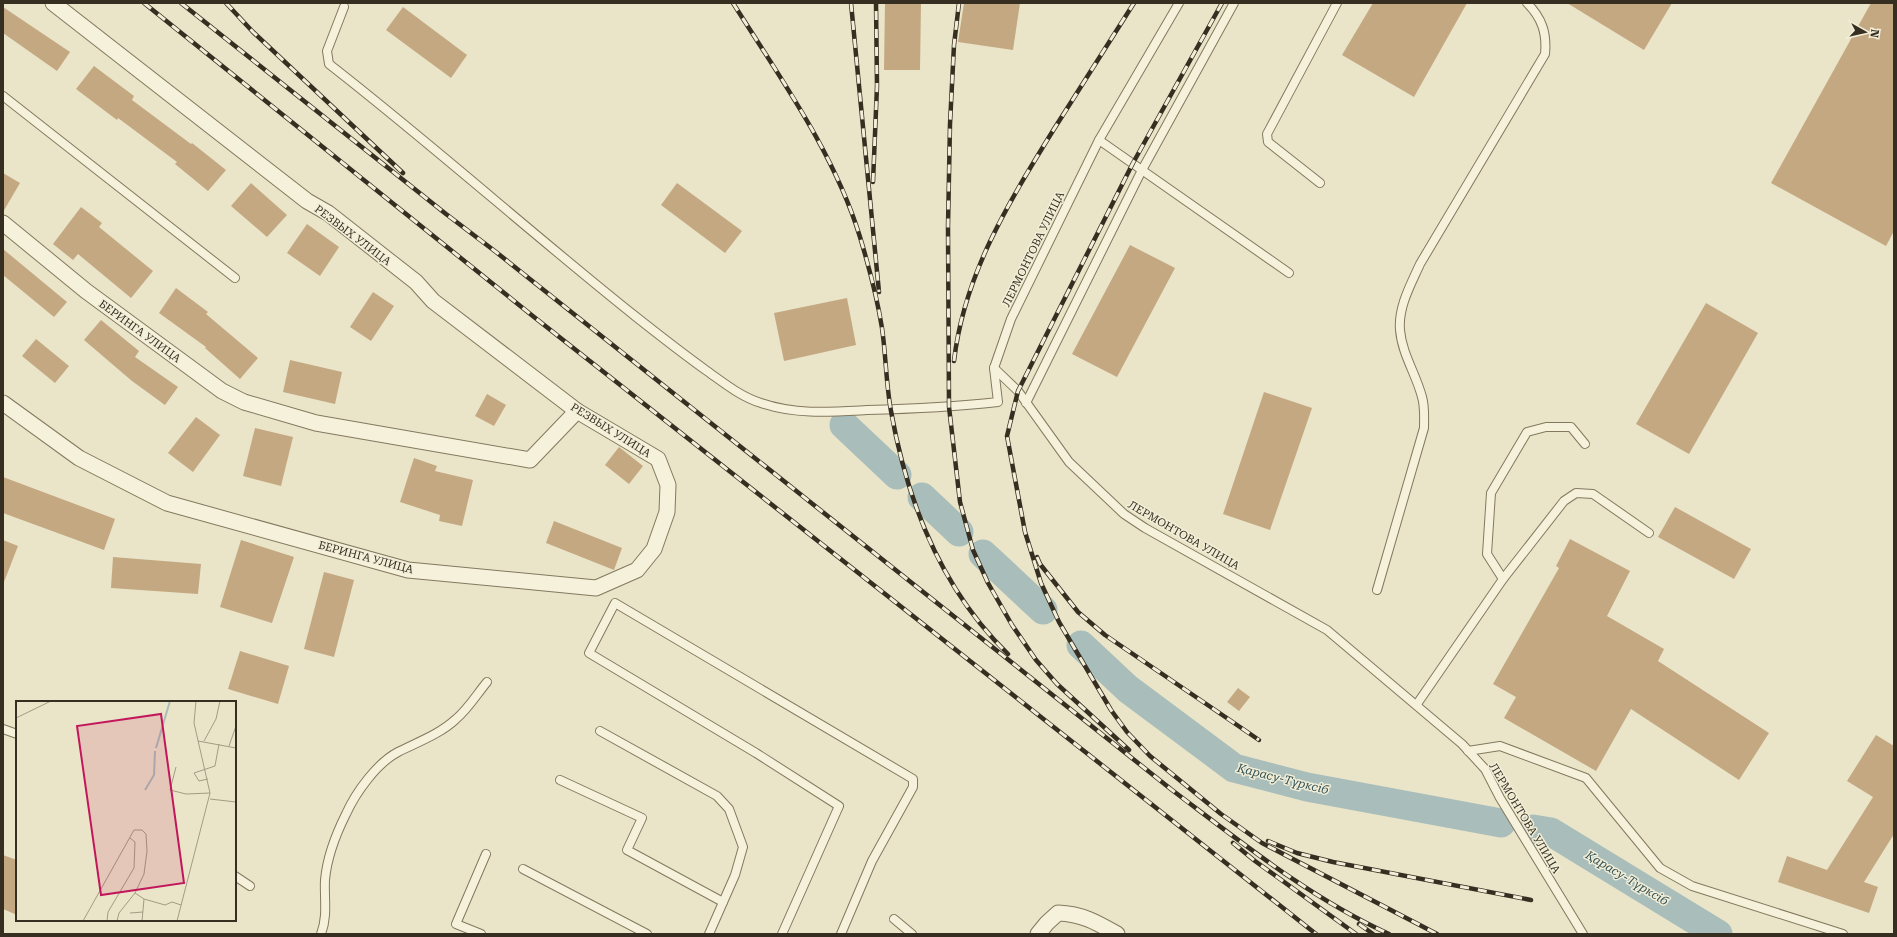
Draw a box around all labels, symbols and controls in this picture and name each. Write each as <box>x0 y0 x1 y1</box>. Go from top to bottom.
north arrow <box>1845 12 1885 52</box>
text: N <box>1867 28 1881 39</box>
street label: ЛЕРМОНТОВА УЛИЦА <box>1000 189 1067 309</box>
street label: РЕЗВЫХ УЛИЦА <box>312 203 394 268</box>
street label: БЕРИНГА УЛИЦА <box>96 297 183 366</box>
street label: РЕЗВЫХ УЛИЦА <box>568 401 653 460</box>
street label: ЛЕРМОНТОВА УЛИЦА <box>1126 498 1242 573</box>
street label: БЕРИНГА УЛИЦА <box>317 539 415 577</box>
inset map <box>16 701 236 921</box>
water label: Қарасу-Түрксіб <box>1235 761 1331 797</box>
street label: ЛЕРМОНТОВА УЛИЦА <box>1486 761 1563 876</box>
water label: Қарасу-Түрксіб <box>1582 847 1672 909</box>

